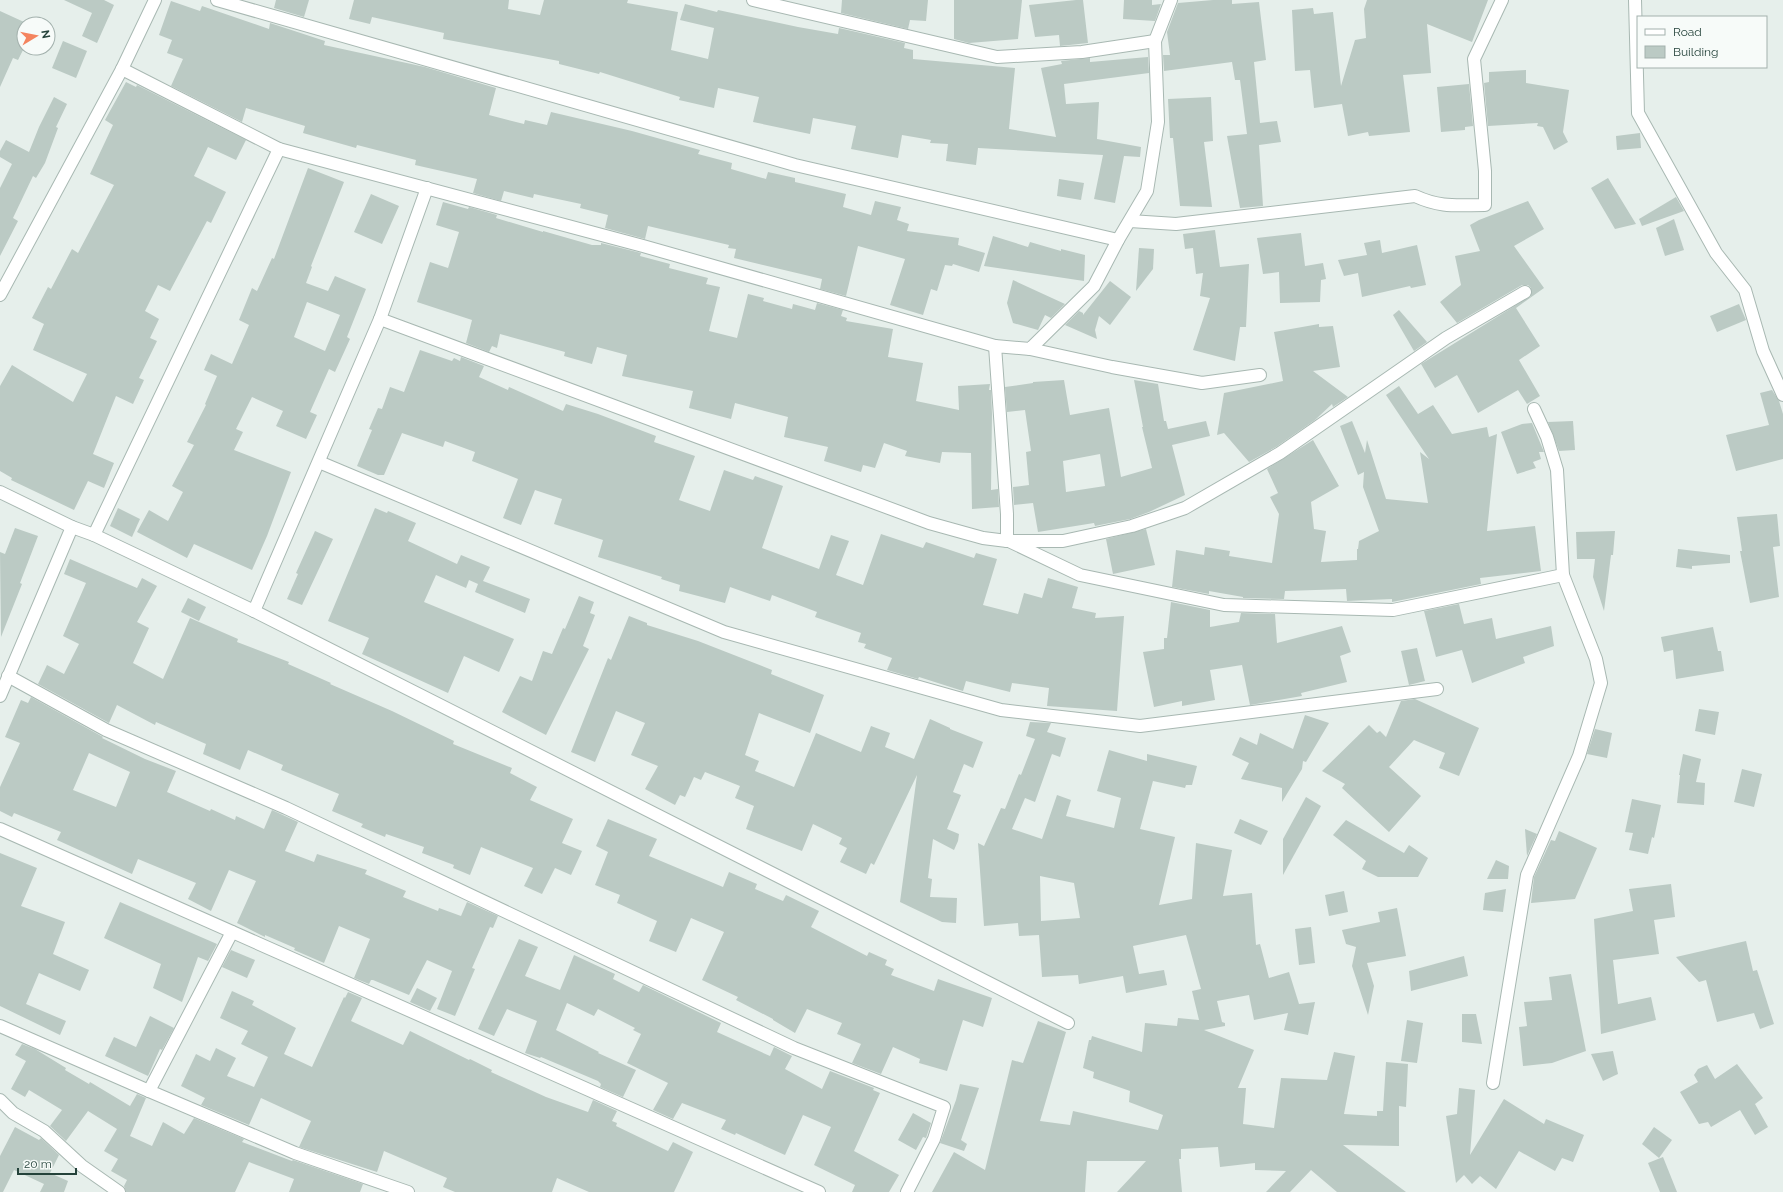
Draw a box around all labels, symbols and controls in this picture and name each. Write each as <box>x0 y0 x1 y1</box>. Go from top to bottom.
north arrow <box>16 16 56 56</box>
legend <box>1637 16 1767 68</box>
text: Road <box>1673 25 1702 39</box>
text: N <box>38 29 52 40</box>
text: Building <box>1673 45 1719 59</box>
scale bar <box>18 1150 76 1176</box>
text: 20 m <box>24 1157 52 1171</box>

